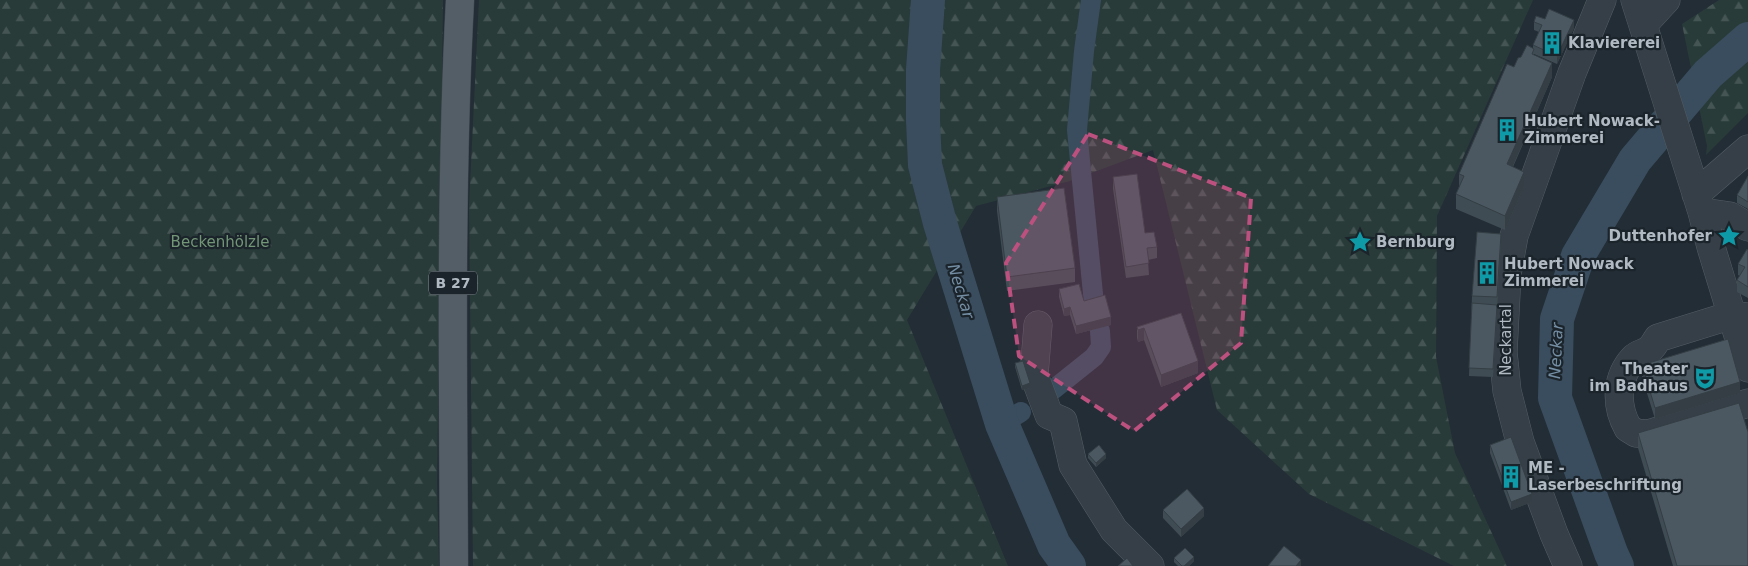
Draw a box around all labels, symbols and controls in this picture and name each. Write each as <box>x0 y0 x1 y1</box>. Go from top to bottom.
building icon: Klaviererei <box>1539 30 1565 56</box>
place label: Klaviererei <box>1568 34 1660 52</box>
place label: Hubert Nowack- Zimmerei <box>1524 112 1660 147</box>
building icon: Hubert Nowack- Zimmerei <box>1494 117 1520 143</box>
place icon: Duttenhofer <box>1716 223 1742 249</box>
place label: Duttenhofer <box>1609 227 1713 245</box>
place icon: Bernburg <box>1347 229 1373 255</box>
park label: Beckenhölzle <box>171 233 269 251</box>
place label: Bernburg <box>1376 233 1455 251</box>
place label: Hubert Nowack Zimmerei <box>1504 255 1635 290</box>
building icon: Hubert Nowack Zimmerei <box>1474 260 1500 286</box>
water label: Neckar <box>944 261 979 322</box>
road number: B 27 <box>429 272 477 294</box>
street label: Neckartal <box>1497 304 1515 376</box>
water label: Neckar <box>1545 321 1567 380</box>
place label: Theater im Badhaus <box>1589 360 1689 395</box>
theatre icon: Theater im Badhaus <box>1692 365 1718 391</box>
place label: ME - Laserbeschriftung <box>1528 459 1682 494</box>
building icon: ME - Laserbeschriftung <box>1498 464 1524 490</box>

